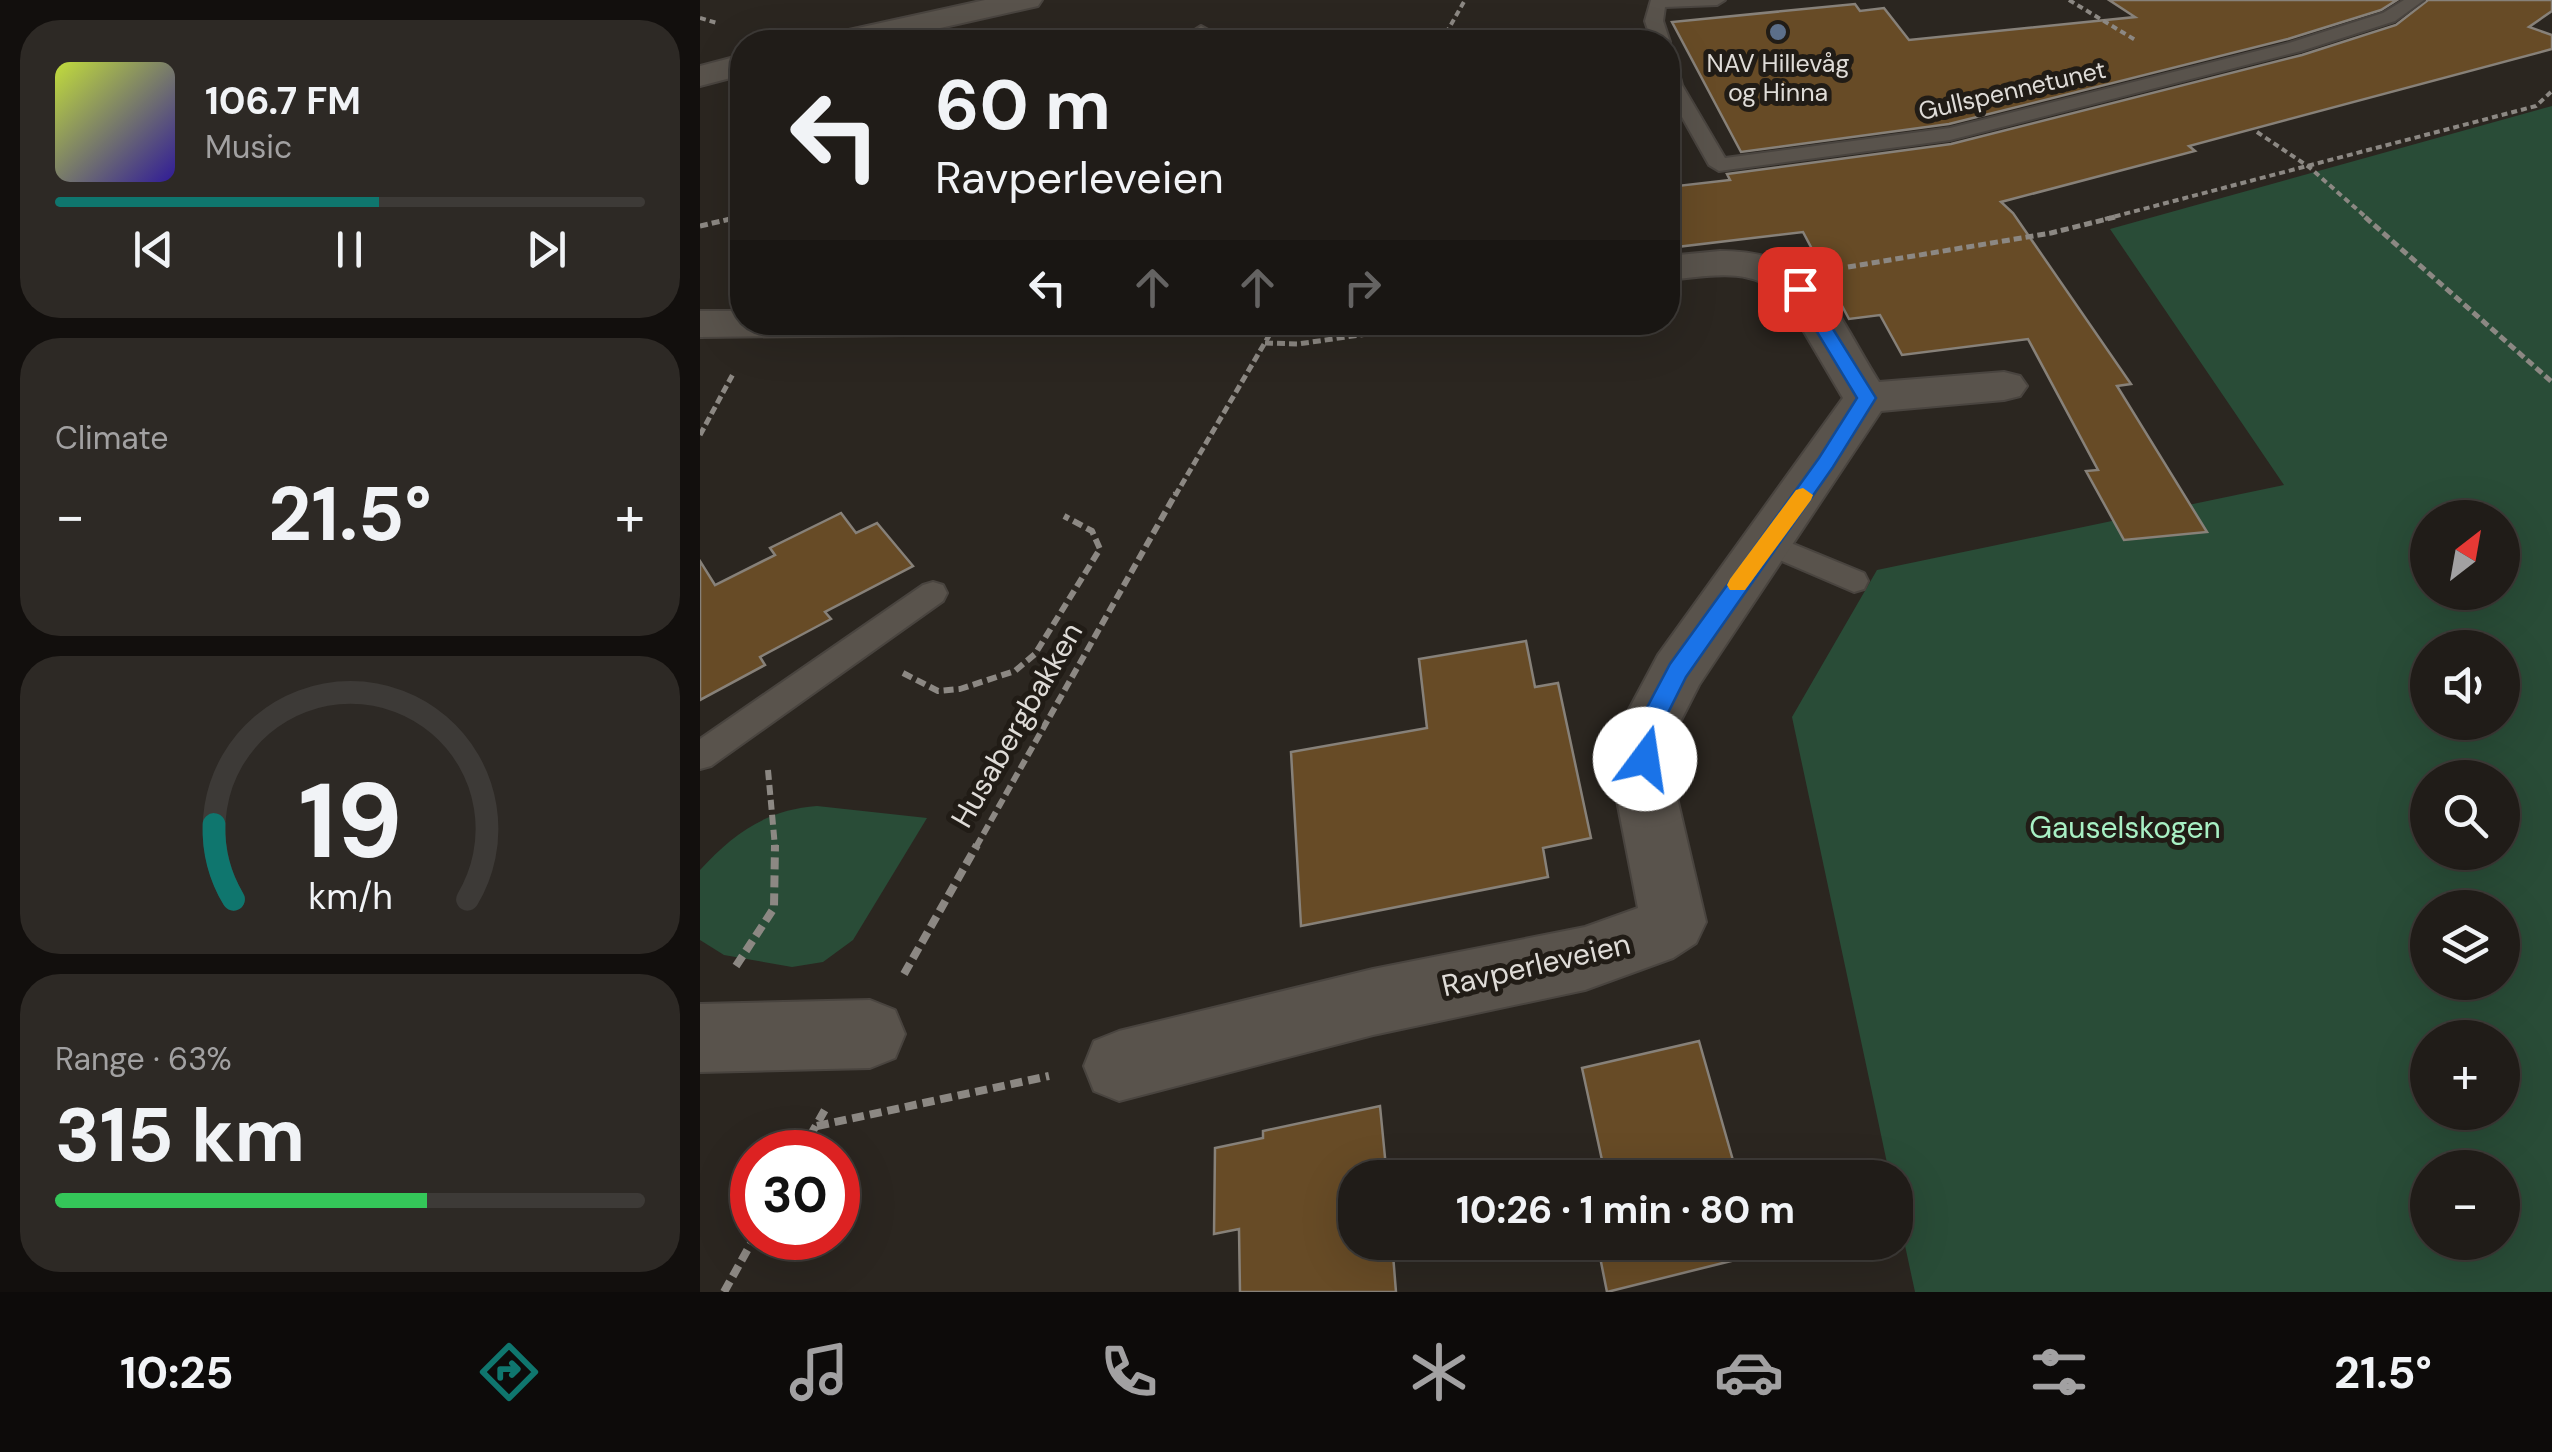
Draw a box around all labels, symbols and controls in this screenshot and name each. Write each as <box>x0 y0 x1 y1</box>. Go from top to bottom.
marker: NAV Hillevåg og Hinna <box>1767 21 1789 43</box>
place label: NAV Hillevåg og Hinna <box>1707 47 1849 109</box>
street label: Gullspennetunet <box>1915 53 2109 128</box>
text: 60 m <box>935 60 1111 151</box>
icon: left <box>770 70 900 200</box>
text: 106.7 FM <box>205 76 361 126</box>
text: Music <box>205 126 292 168</box>
text: Ravperleveien <box>935 148 1224 207</box>
icon: previous <box>126 222 181 277</box>
icon: pause <box>322 222 377 277</box>
icon: next <box>519 222 574 277</box>
pin <box>1758 247 1843 332</box>
icon: left <box>1020 260 1075 315</box>
icon: ahead <box>1125 260 1180 315</box>
icon: ahead <box>1230 260 1285 315</box>
icon: right <box>1335 260 1390 315</box>
icon: arrive <box>1773 262 1828 317</box>
text: Climate <box>55 417 169 459</box>
text: 21.5° <box>268 466 432 563</box>
text: − <box>55 480 85 552</box>
text: + <box>615 480 645 552</box>
north arrow <box>2410 500 2520 610</box>
map controls <box>2410 500 2520 1260</box>
street label: Husabergbakken <box>942 615 1091 834</box>
button: sound <box>2410 630 2520 740</box>
position arrow <box>1593 707 1697 811</box>
text: 19 <box>298 754 402 889</box>
button: search <box>2410 760 2520 870</box>
park label: Gauselskogen <box>2029 808 2221 847</box>
text: km/h <box>308 874 392 920</box>
button: layers <box>2410 890 2520 1000</box>
street label: Ravperleveien <box>1438 924 1634 1005</box>
button: + <box>2410 1020 2520 1130</box>
text: Range · 63% <box>55 1038 232 1080</box>
text: 315 km <box>55 1087 305 1184</box>
speed limit sign: 30 <box>730 1130 860 1260</box>
button: − <box>2410 1150 2520 1260</box>
text: 10:26 · 1 min · 80 m <box>1456 1185 1795 1235</box>
icon: directions <box>474 1337 544 1407</box>
icon: music <box>784 1337 854 1407</box>
icon: phone <box>1094 1337 1164 1407</box>
icon: climate <box>1404 1337 1474 1407</box>
icon: car <box>1714 1337 1784 1407</box>
icon: filters <box>2024 1337 2094 1407</box>
text: 10:25 <box>120 1343 233 1402</box>
text: 21.5° <box>2334 1343 2432 1402</box>

